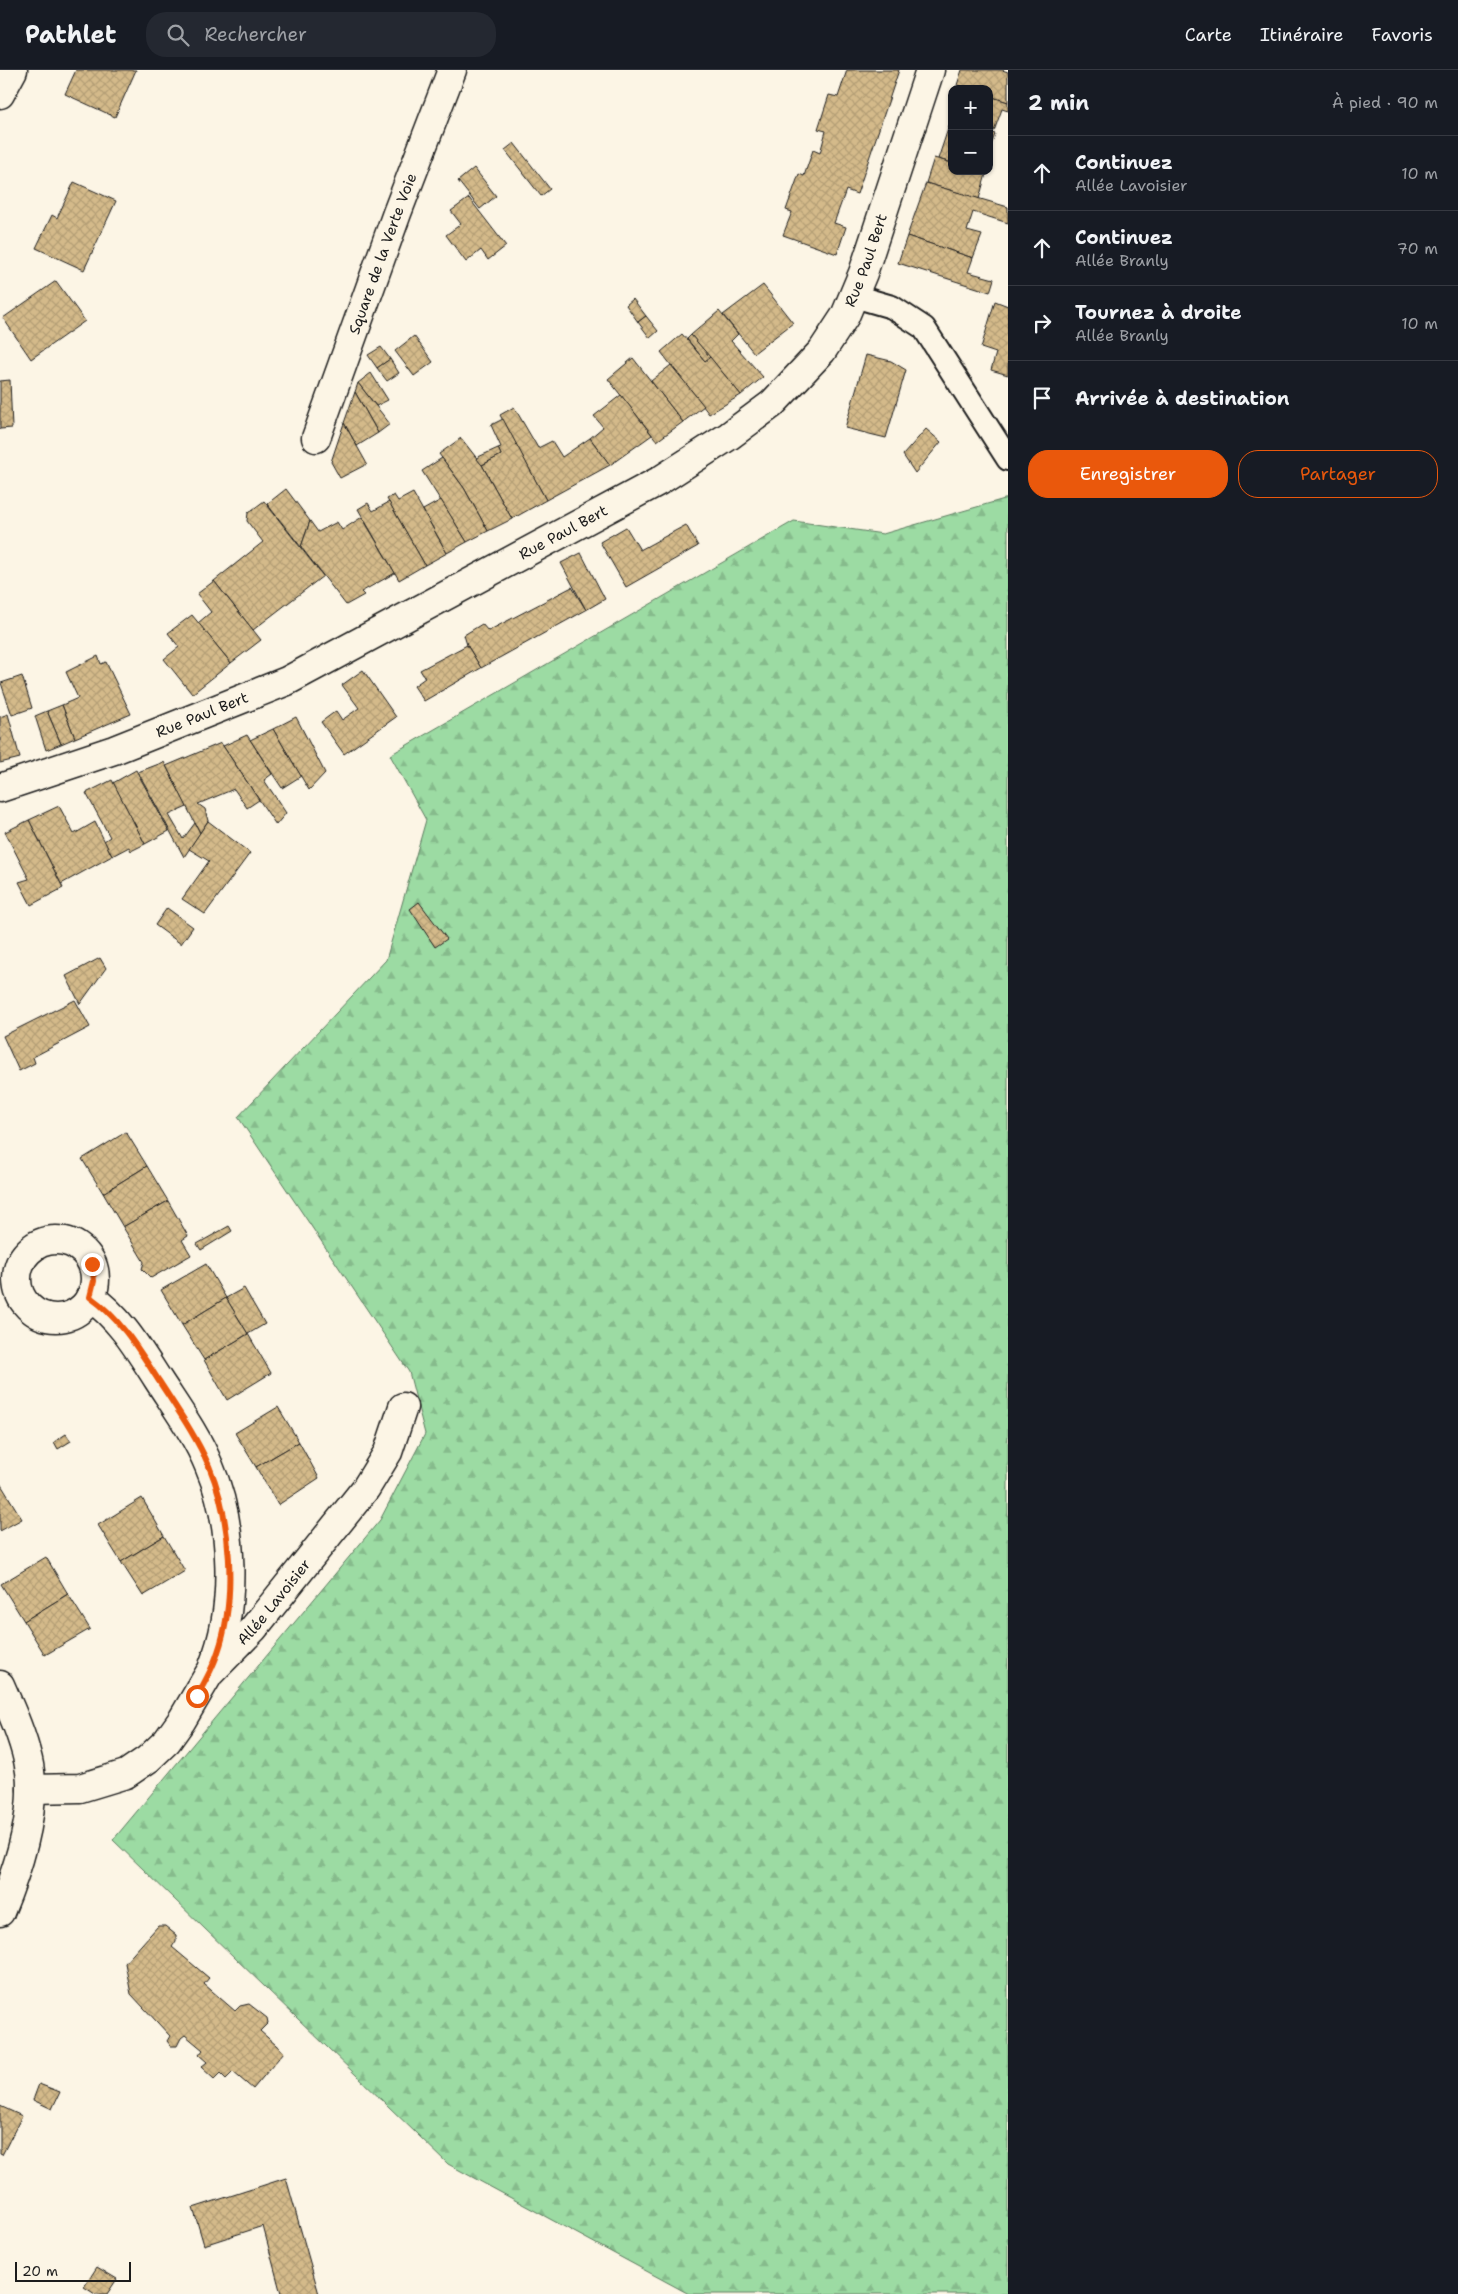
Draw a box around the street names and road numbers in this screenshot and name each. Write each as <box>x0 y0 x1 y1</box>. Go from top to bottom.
street label: Square de la Verte Voie <box>344 170 421 337</box>
street label: Rue Paul Bert <box>840 211 892 310</box>
street label: Rue Paul Bert <box>515 501 611 564</box>
street label: Rue Paul Bert <box>153 687 251 742</box>
street label: Allée Lavoisier <box>233 1555 315 1649</box>

